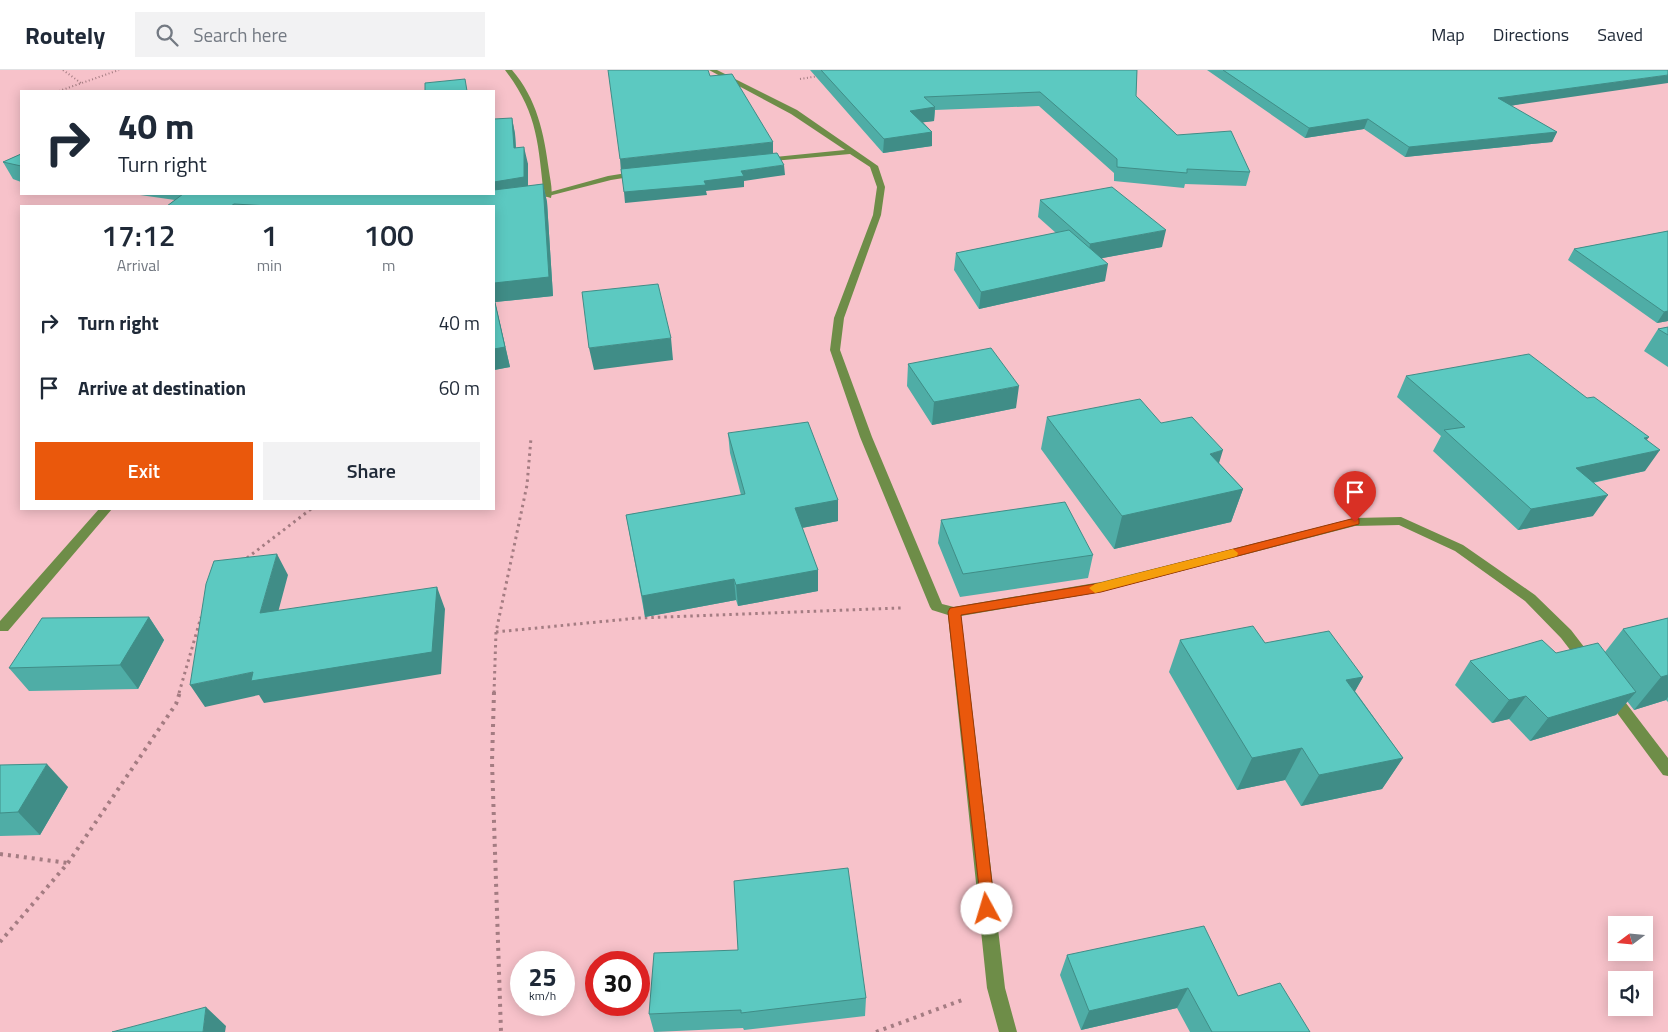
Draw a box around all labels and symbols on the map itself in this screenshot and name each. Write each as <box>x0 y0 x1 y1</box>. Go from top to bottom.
pin <box>1334 471 1376 522</box>
position arrow <box>960 882 1012 934</box>
north arrow <box>1608 916 1652 961</box>
speed limit sign: 30 <box>585 951 650 1016</box>

